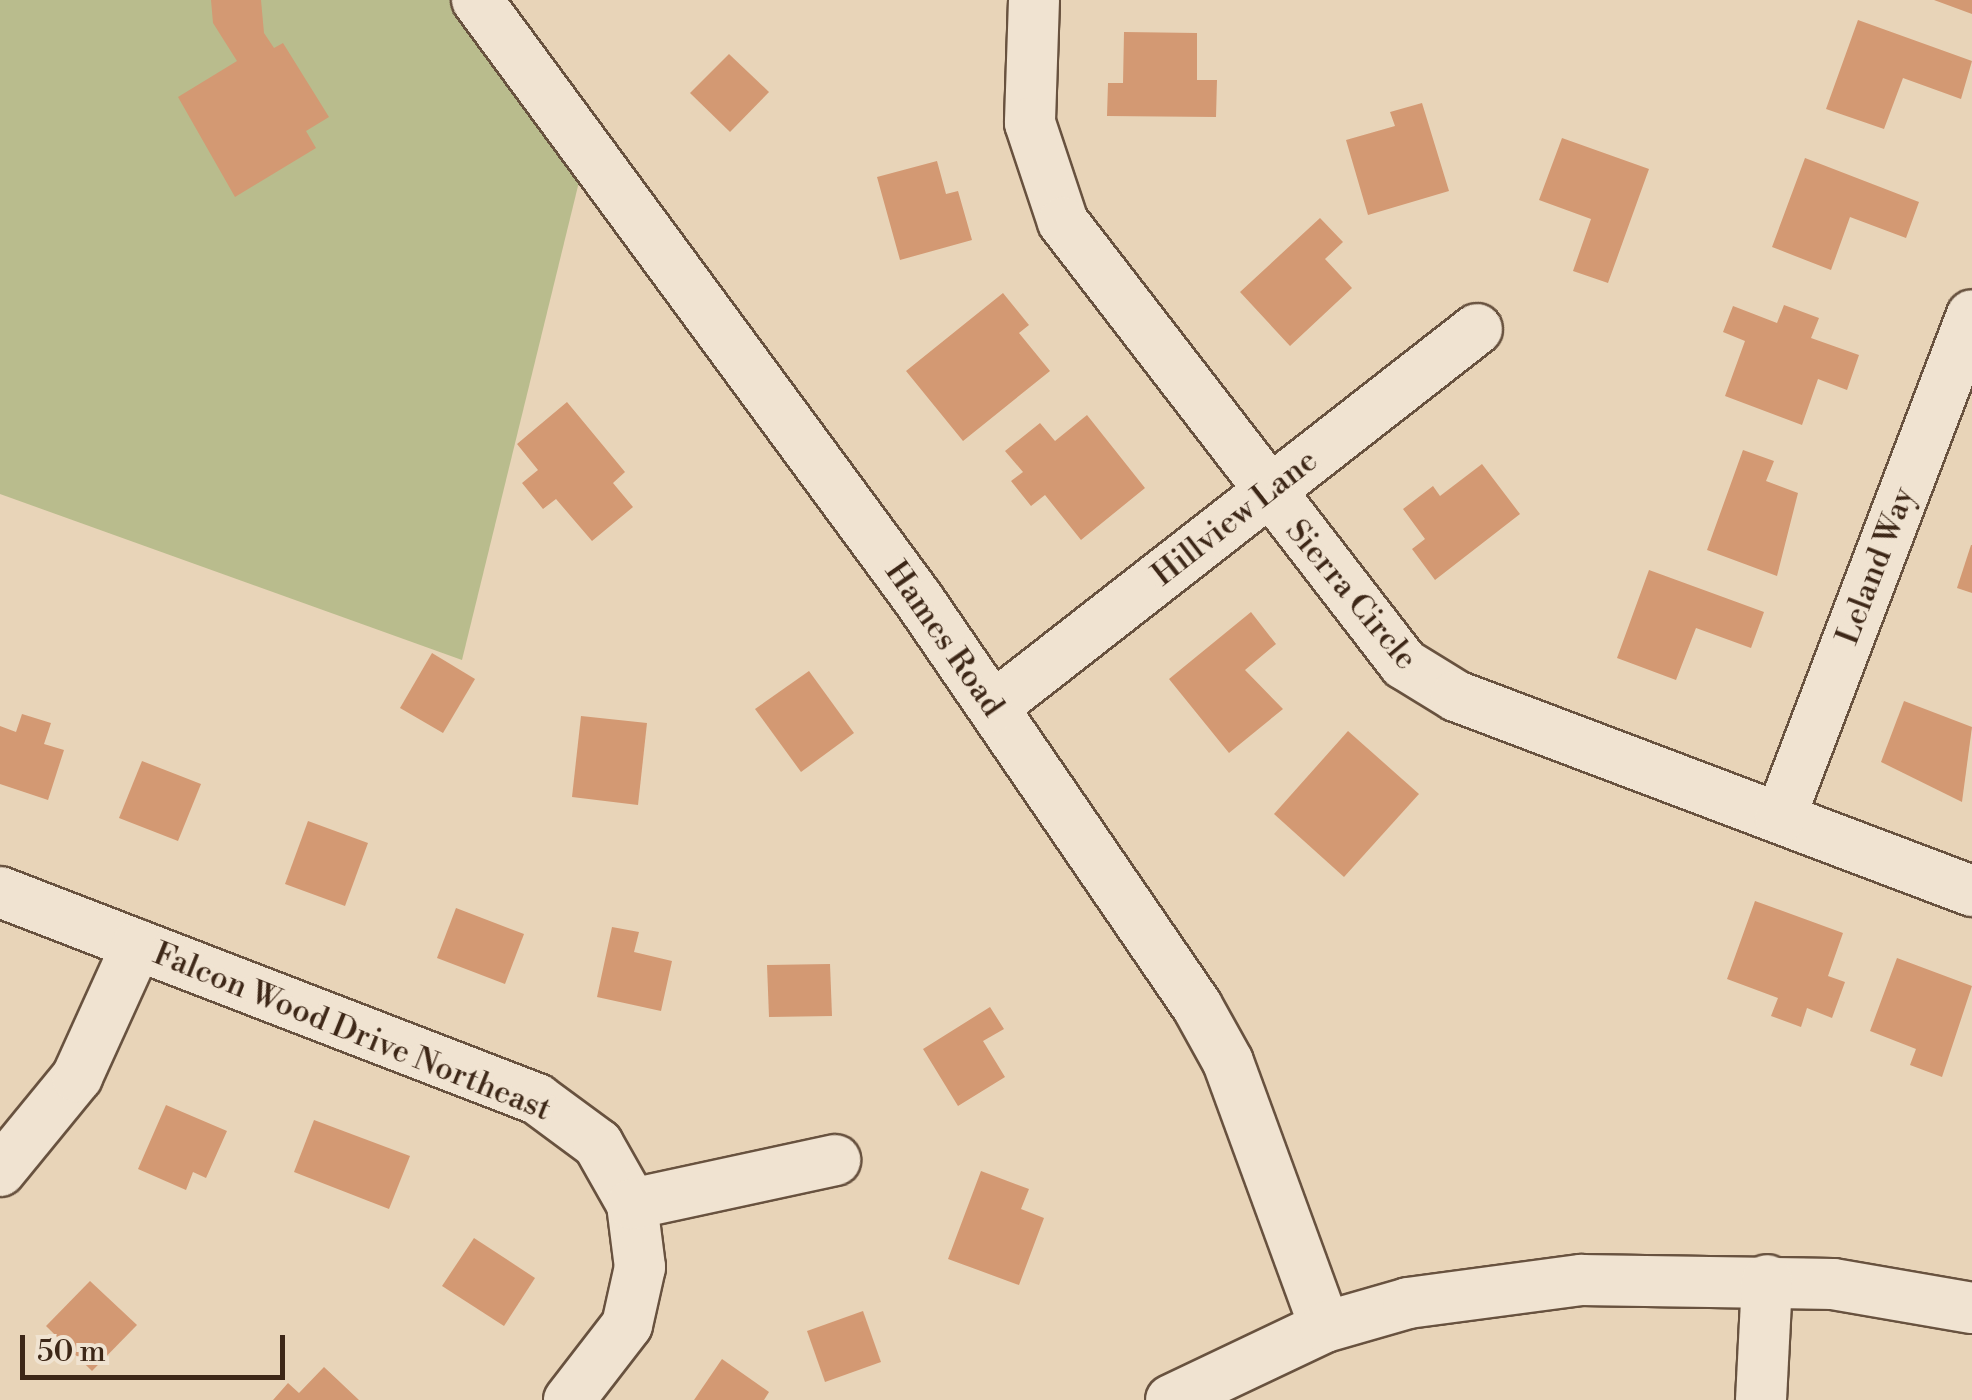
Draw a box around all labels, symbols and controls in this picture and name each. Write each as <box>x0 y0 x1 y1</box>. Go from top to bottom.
street label: Hillview Lane <box>1145 442 1325 594</box>
street label: Leland Way <box>1828 482 1924 650</box>
street label: Sierra Circle <box>1277 512 1425 678</box>
street label: Hames Road <box>876 554 1012 724</box>
street label: Falcon Wood Drive Northeast <box>148 935 556 1129</box>
scale bar <box>25 1315 290 1377</box>
text: 50 m <box>37 1333 106 1371</box>

